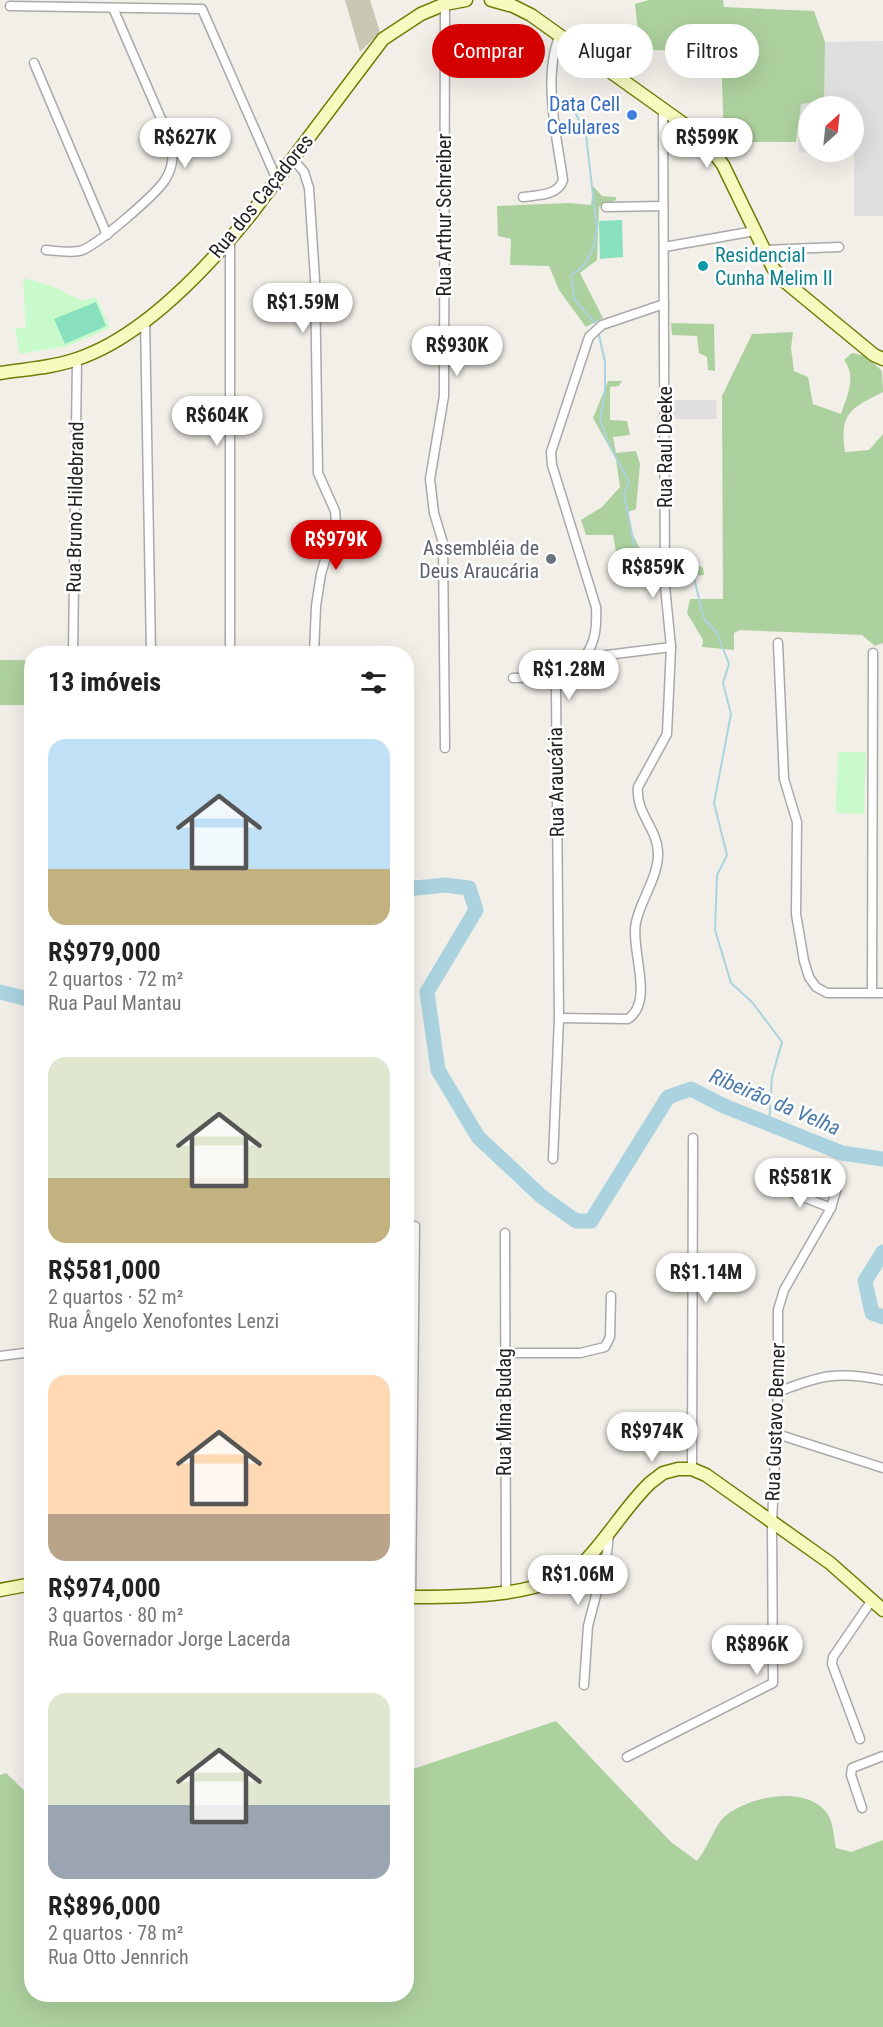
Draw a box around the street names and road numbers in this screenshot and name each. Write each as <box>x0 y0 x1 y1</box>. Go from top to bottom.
street label: Rua dos Caçadores <box>204 129 318 263</box>
street label: Rua Arthur Schreiber <box>432 134 456 296</box>
street label: Rua Raul Deeke <box>653 386 677 508</box>
street label: Rua Bruno Hildebrand <box>62 421 88 593</box>
street label: Rua Araucária <box>543 727 569 837</box>
street label: Rua Gustavo Benner <box>760 1342 790 1502</box>
street label: Rua Mina Budag <box>492 1348 516 1476</box>

